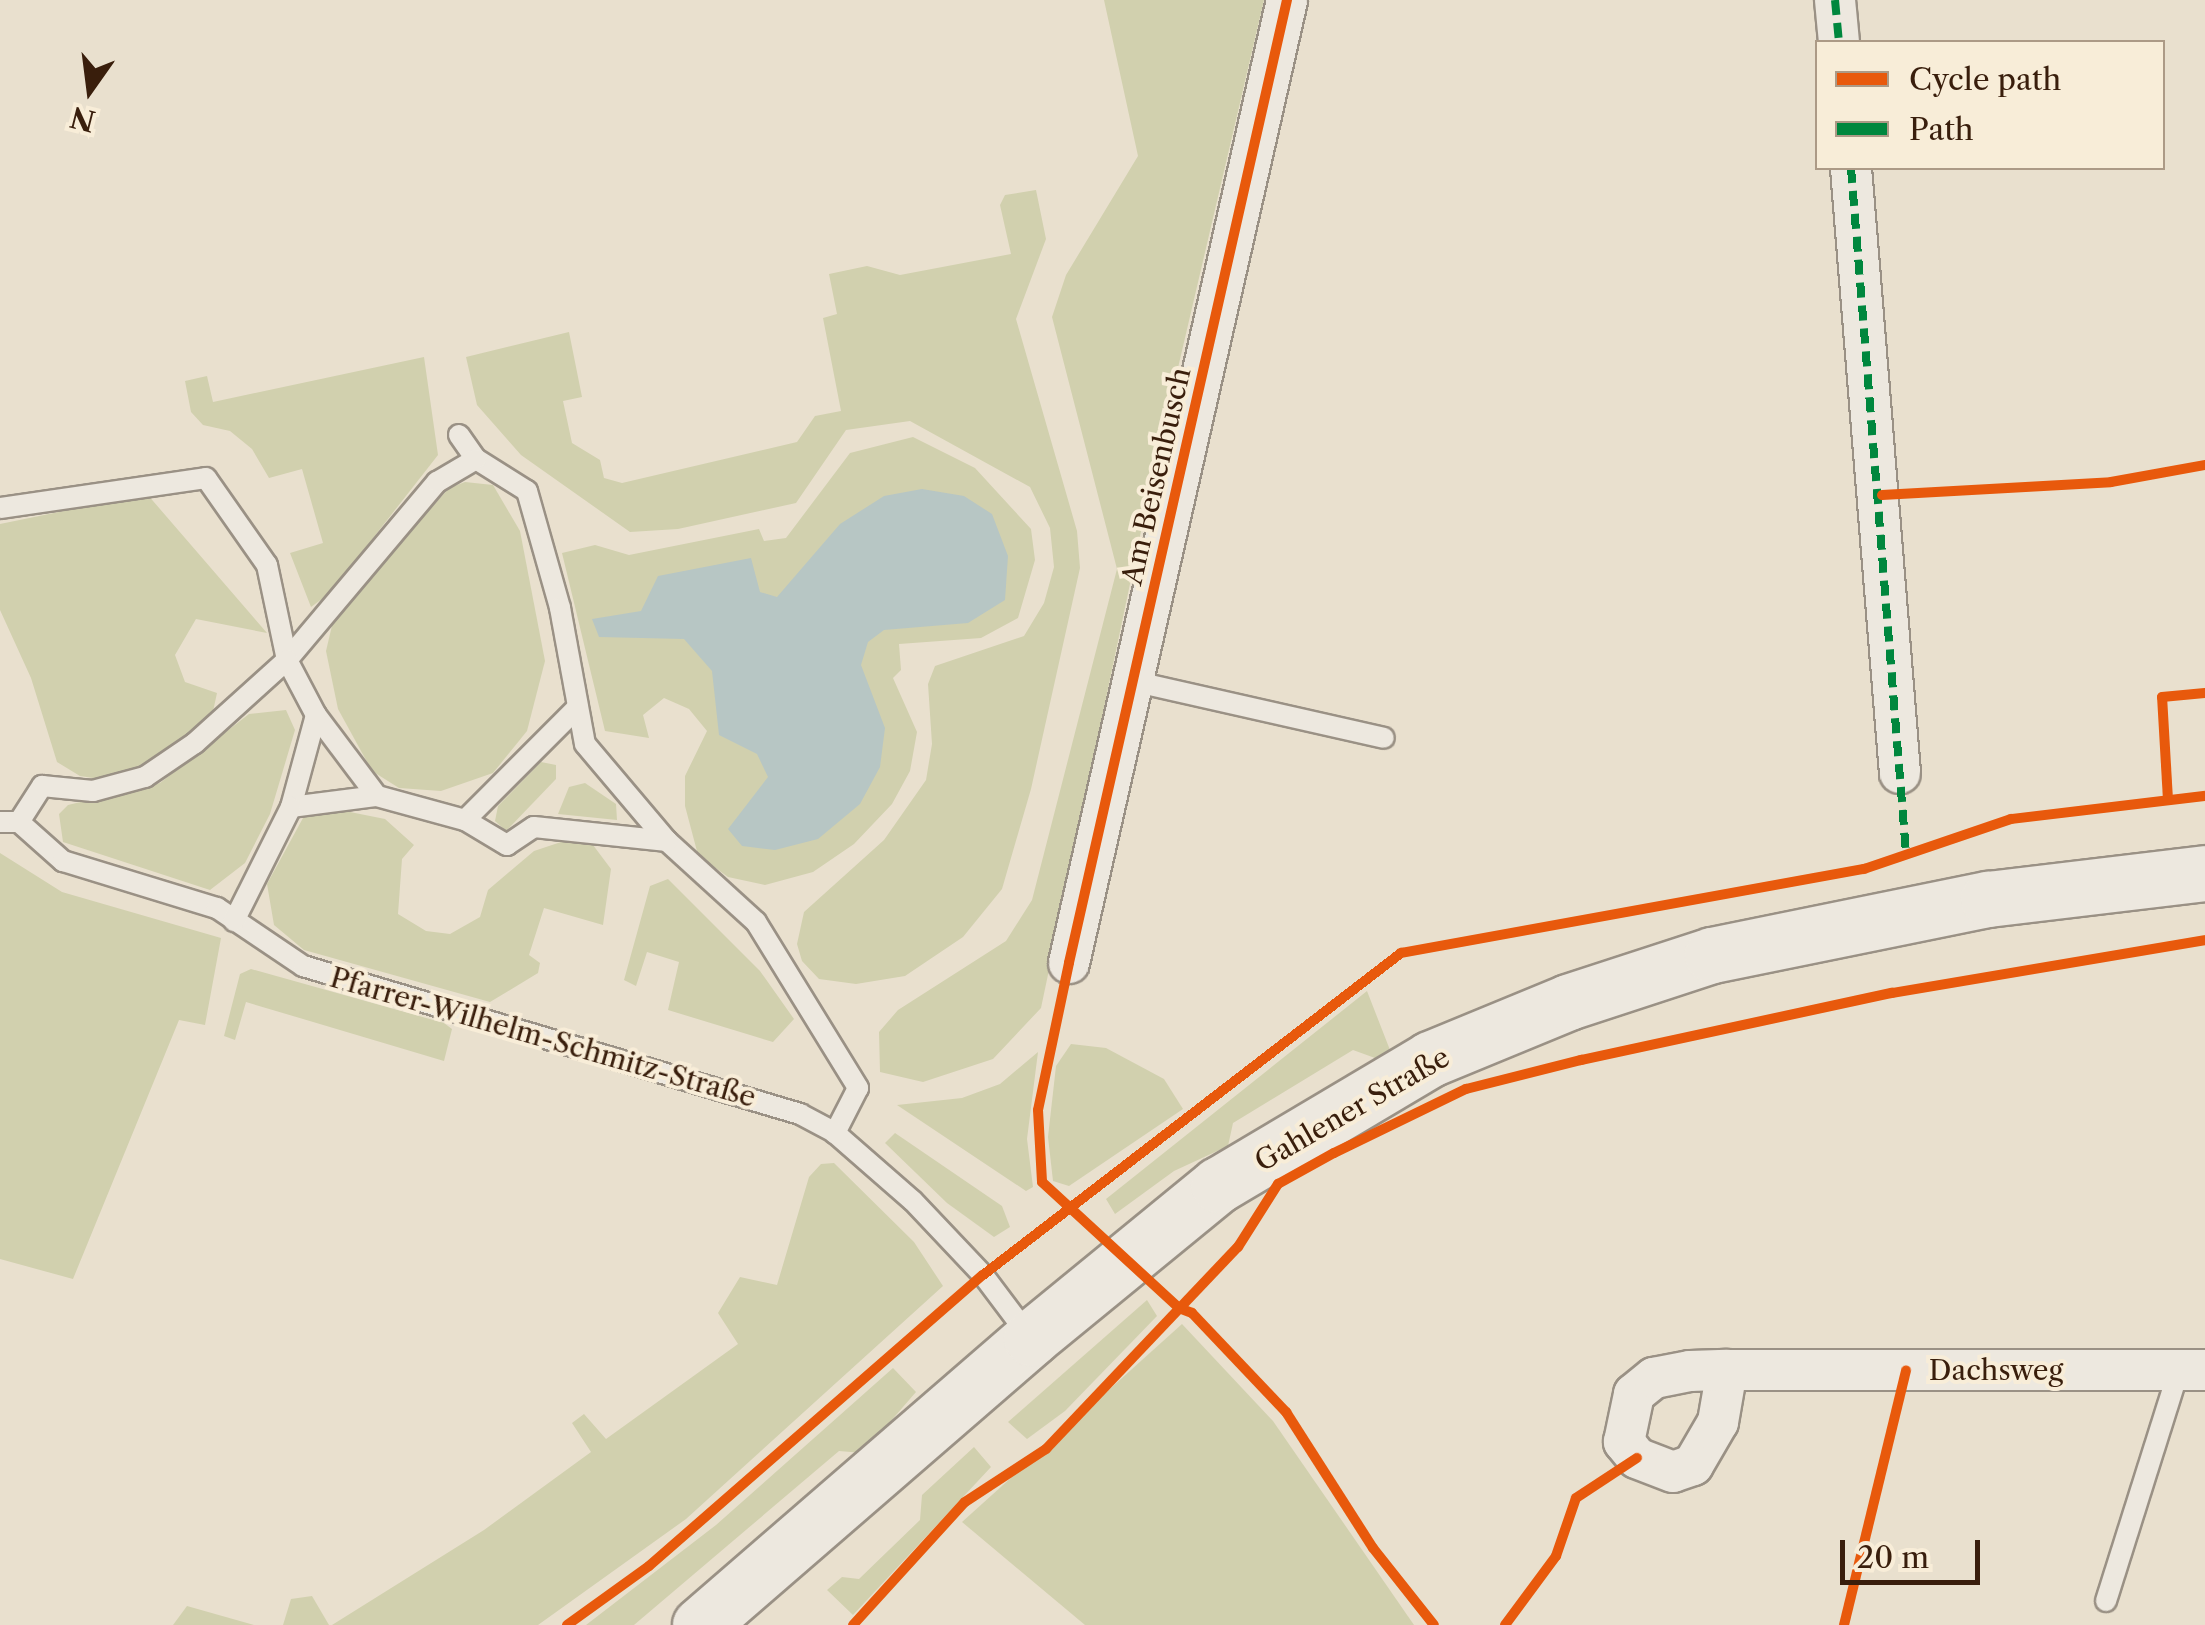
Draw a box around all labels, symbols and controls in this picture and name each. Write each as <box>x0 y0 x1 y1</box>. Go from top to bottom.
north arrow <box>40 40 140 140</box>
legend <box>1815 40 2165 170</box>
text: Cycle path <box>1909 61 2061 98</box>
text: N <box>67 100 99 139</box>
text: Path <box>1909 111 1974 148</box>
street label: Am Beisenbusch <box>1115 364 1197 588</box>
street label: Pfarrer-Wilhelm-Schmitz-Straße <box>326 960 760 1114</box>
street label: Gahlener Straße <box>1249 1040 1455 1178</box>
street label: Dachsweg <box>1929 1353 2063 1387</box>
scale bar <box>1845 1520 1985 1582</box>
text: 20 m <box>1857 1539 1929 1576</box>

